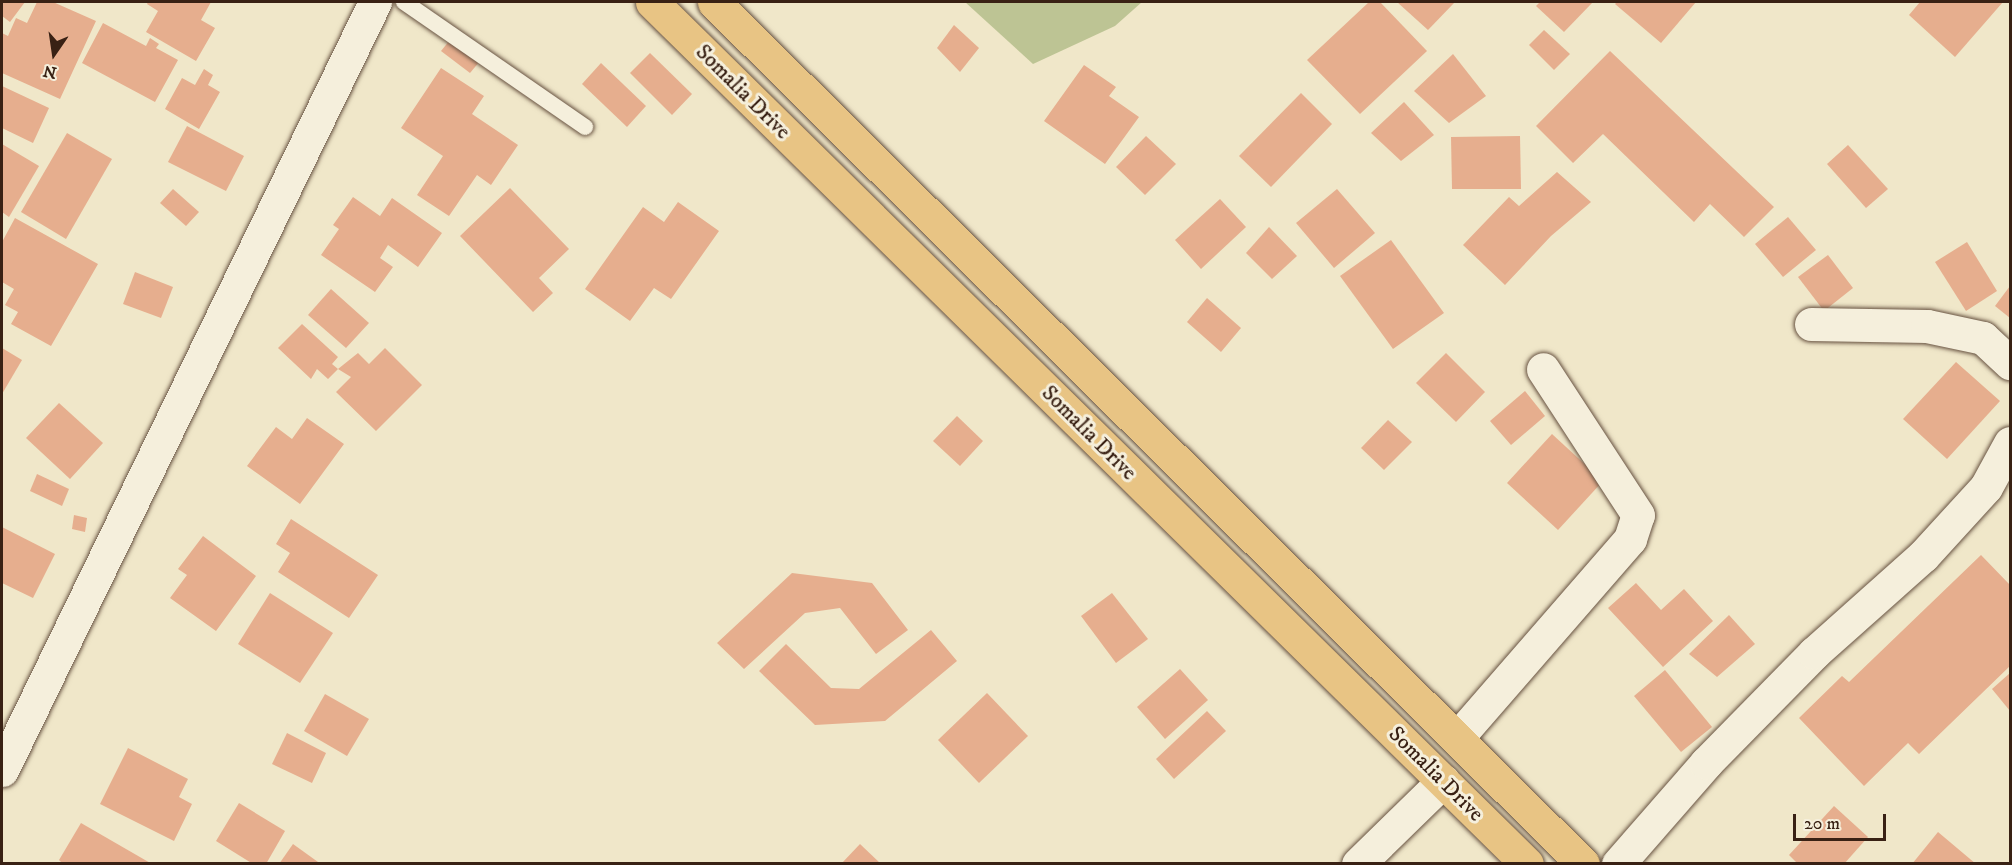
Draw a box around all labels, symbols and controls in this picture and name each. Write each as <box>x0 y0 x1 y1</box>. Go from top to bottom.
north arrow <box>24 24 84 84</box>
street label: Somalia Drive <box>690 39 796 145</box>
text: N <box>41 60 59 83</box>
street label: Somalia Drive <box>1036 380 1142 486</box>
street label: Somalia Drive <box>1383 721 1489 827</box>
scale bar <box>1796 802 1889 840</box>
text: 20 m <box>1804 813 1840 835</box>

